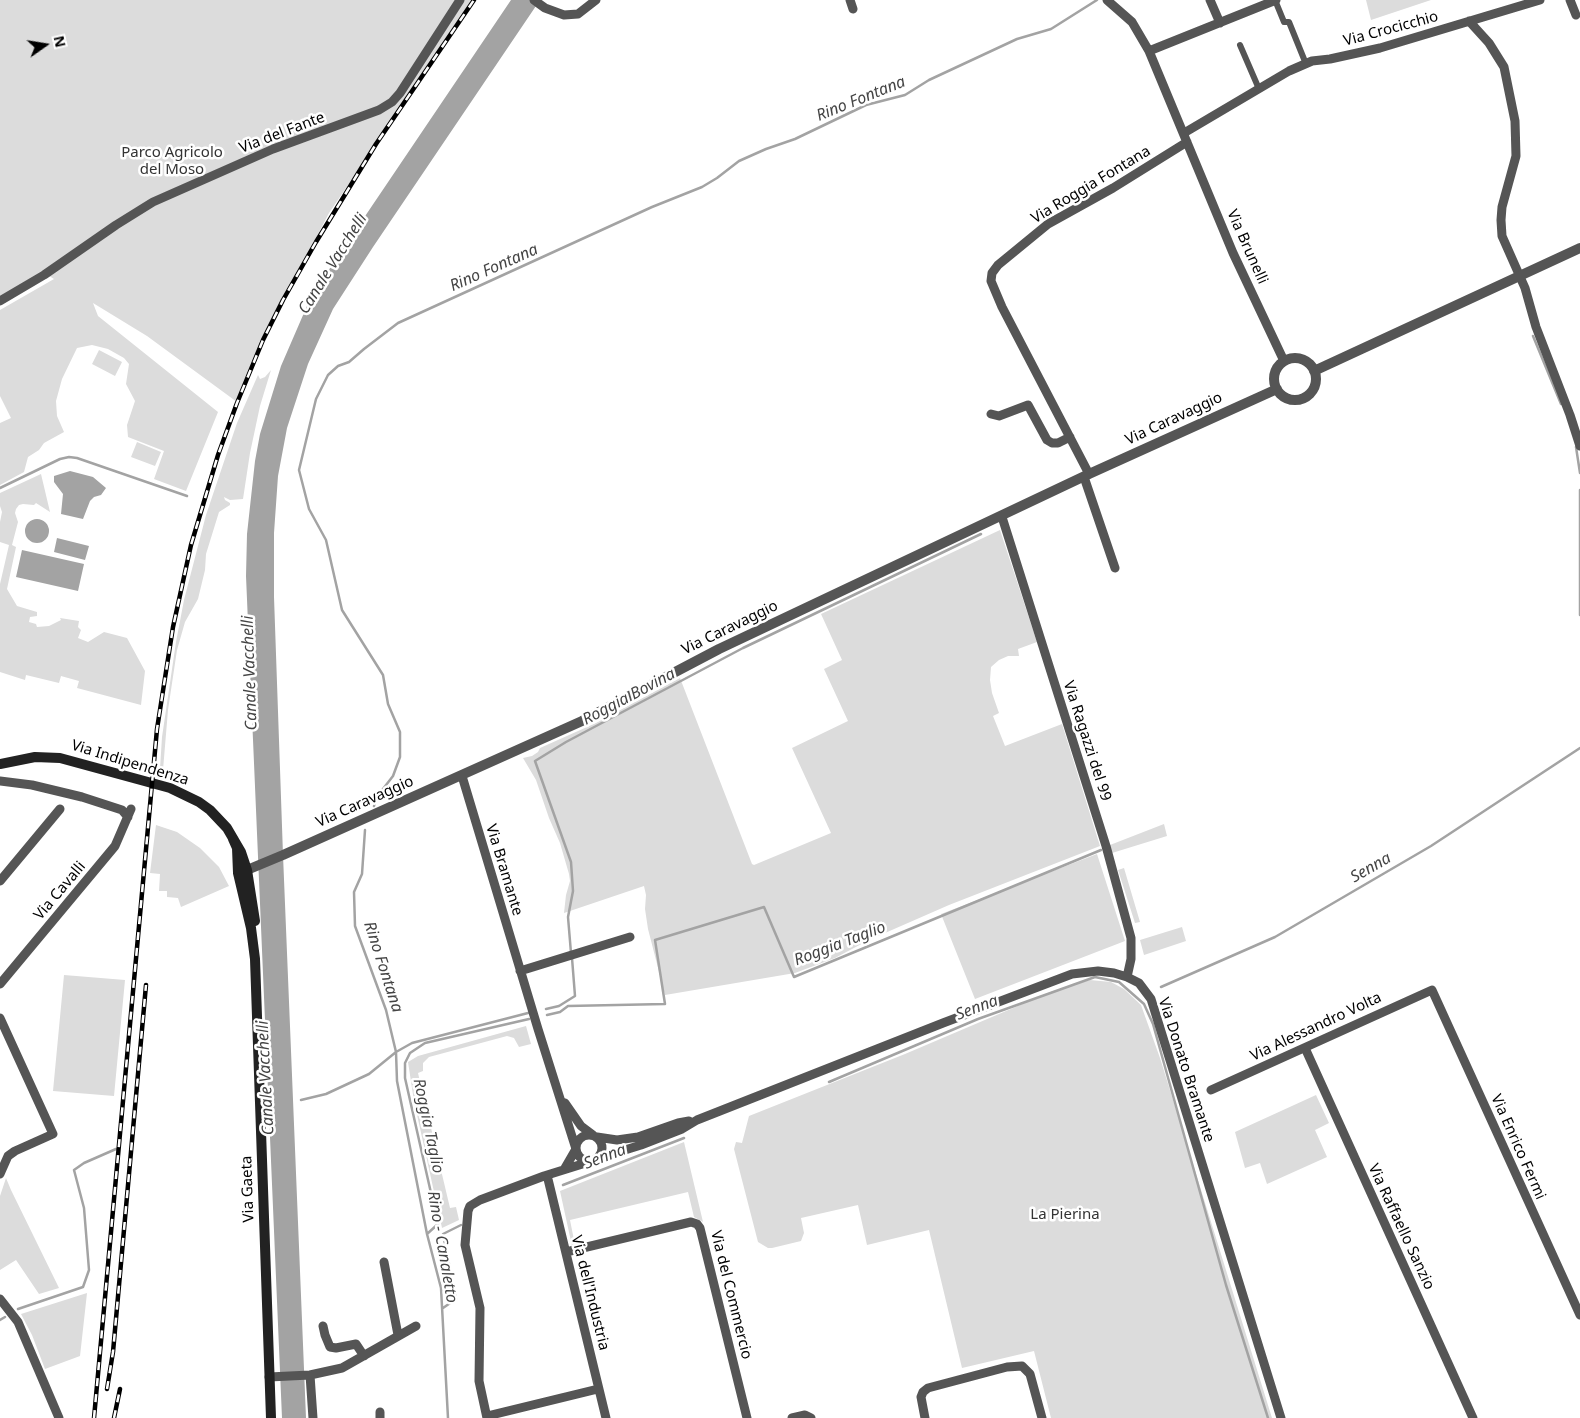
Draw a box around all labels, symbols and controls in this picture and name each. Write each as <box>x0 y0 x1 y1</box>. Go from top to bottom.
street label: Via Crocicchio <box>1342 8 1440 50</box>
north arrow <box>20 20 70 70</box>
text: N <box>50 34 71 49</box>
water label: Rino Fontana <box>814 72 908 126</box>
street label: Via del Fante <box>237 108 327 158</box>
street label: Via Roggia Fontana <box>1028 142 1154 228</box>
park label: Parco Agricolo del Moso <box>121 144 223 179</box>
street label: Via Brunelli <box>1223 207 1271 287</box>
water label: Canale Vacchelli <box>294 210 372 318</box>
water label: Rino Fontana <box>447 240 541 296</box>
street label: Via Caravaggio <box>1123 389 1225 449</box>
street label: Via Caravaggio <box>679 597 781 659</box>
water label: Canale Vacchelli <box>238 615 262 731</box>
water label: Roggia Bovina <box>579 665 679 729</box>
street label: Via Ragazzi del 99 <box>1059 679 1115 803</box>
street label: Via Indipendenza <box>69 737 191 789</box>
street label: Via Caravaggio <box>313 772 417 832</box>
street label: Via Bramante <box>482 822 526 918</box>
water label: Senna <box>1347 849 1395 887</box>
street label: Via Cavalli <box>30 858 90 924</box>
water label: Roggia Taglio <box>792 918 888 970</box>
water label: Rino Fontana <box>359 919 407 1015</box>
street label: Via Alessandro Volta <box>1248 989 1384 1065</box>
water label: Senna <box>953 991 1001 1025</box>
street label: Via Donato Bramante <box>1154 995 1218 1145</box>
water label: Canale Vacchelli <box>253 1020 279 1136</box>
water label: Roggia Taglio <box>409 1077 447 1175</box>
street label: Via Enrico Fermi <box>1487 1092 1549 1202</box>
water label: Senna <box>581 1140 629 1174</box>
street label: Via Gaeta <box>238 1155 258 1223</box>
street label: Via Raffaello Sanzio <box>1364 1161 1438 1293</box>
water label: Rino - Canaletto <box>423 1189 461 1305</box>
park label: La Pierina <box>1030 1206 1100 1224</box>
street label: Via del Commercio <box>706 1229 756 1361</box>
street label: Via dell'Industria <box>567 1234 613 1352</box>

